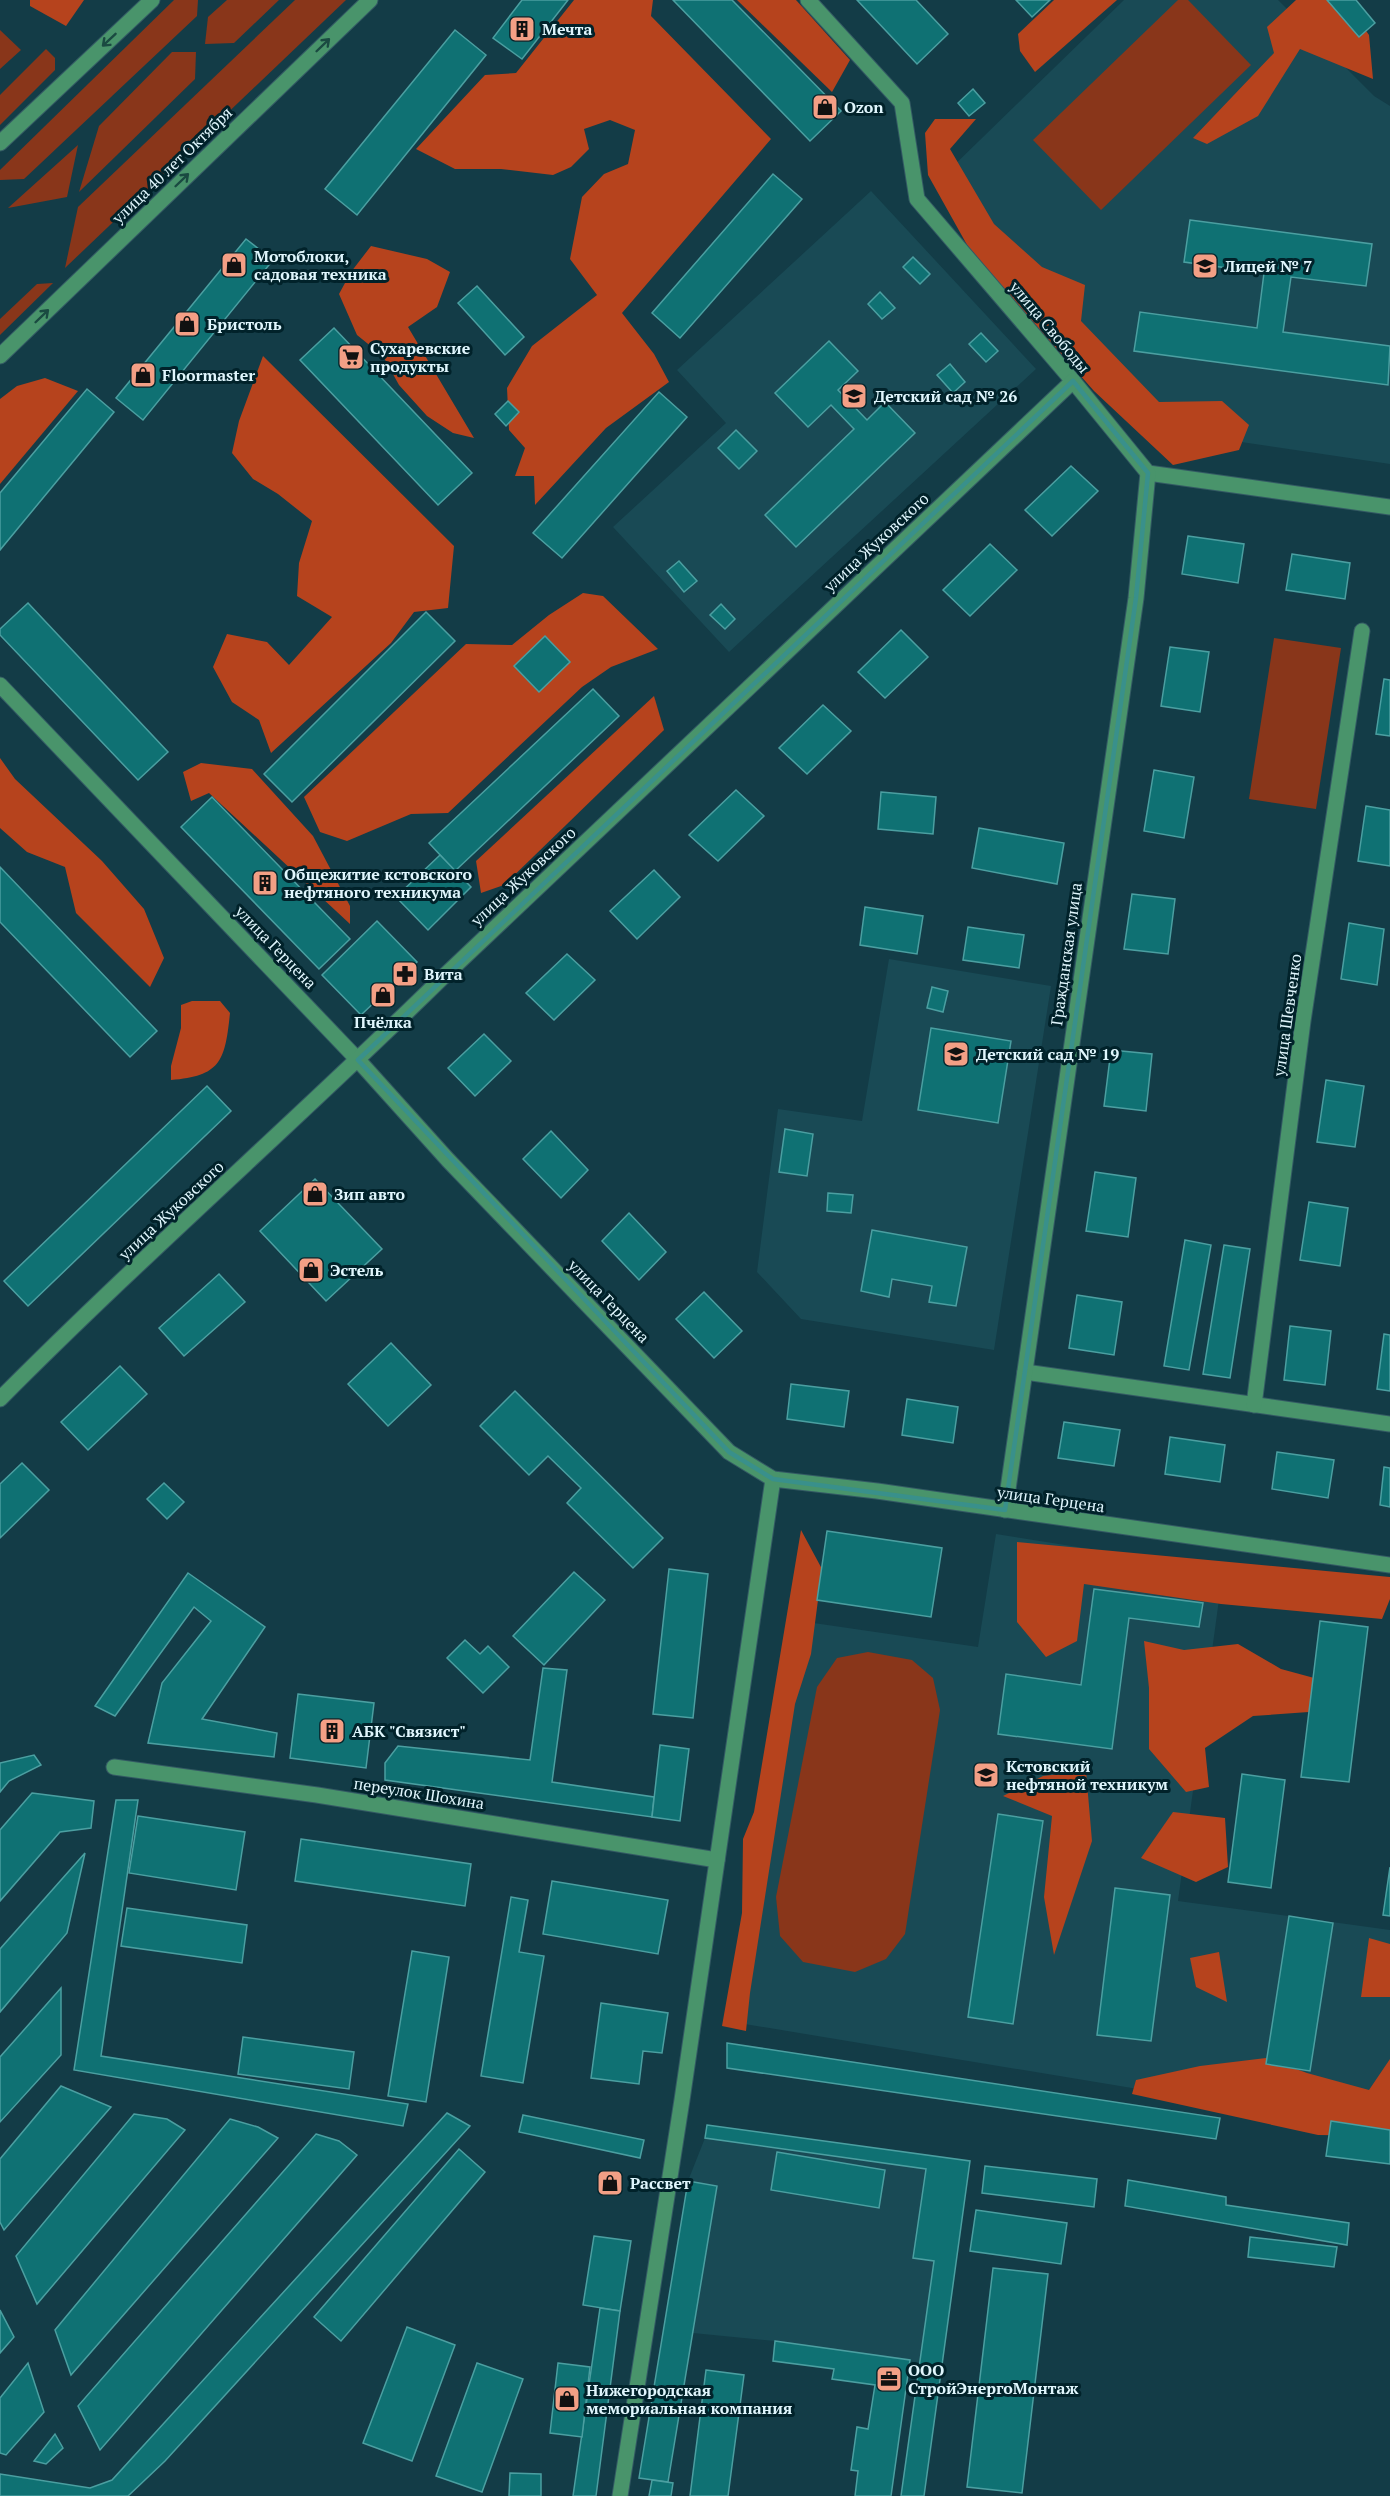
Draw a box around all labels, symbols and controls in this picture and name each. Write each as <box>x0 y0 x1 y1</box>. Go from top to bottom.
building icon: Мечта <box>507 14 537 44</box>
place label: Мечта <box>542 18 592 40</box>
one-way arrow <box>102 33 117 47</box>
one-way arrow <box>315 38 330 52</box>
shop icon: Ozon <box>810 92 840 122</box>
place label: Ozon <box>844 96 884 118</box>
street label: улица 40 лет Октября <box>106 102 237 229</box>
one-way arrow <box>175 173 190 187</box>
place label: Мотоблоки, садовая техника <box>254 245 387 285</box>
shop icon: Мотоблоки, садовая техника <box>219 250 249 280</box>
school or university icon: Лицей № 7 <box>1190 251 1220 281</box>
place label: Лицей № 7 <box>1223 255 1312 277</box>
street label: улица Свободы <box>1004 276 1095 378</box>
one-way arrow <box>34 309 49 323</box>
shop icon: Бристоль <box>172 309 202 339</box>
place label: Бристоль <box>207 313 282 335</box>
place label: Сухаревские продукты <box>370 337 471 377</box>
supermarket icon: Сухаревские продукты <box>336 342 366 372</box>
shop icon: Floormaster <box>128 360 158 390</box>
place label: Floormaster <box>162 364 255 386</box>
school or university icon: Детский сад № 26 <box>839 381 869 411</box>
place label: Детский сад № 26 <box>874 385 1017 407</box>
street label: улица Жуковского <box>818 487 934 597</box>
street label: улица Жуковского <box>465 821 581 931</box>
place label: Общежитие кстовского нефтяного техникума <box>284 863 472 903</box>
building icon: Общежитие кстовского нефтяного техникума <box>250 868 280 898</box>
street label: Гражданская улица <box>1045 881 1087 1027</box>
street label: улица Герцена <box>230 900 321 994</box>
street label: улица Шевченко <box>1267 952 1307 1079</box>
pharmacy icon: Вита <box>390 959 420 989</box>
place label: Вита <box>424 963 463 985</box>
shop icon: Пчёлка <box>368 980 398 1010</box>
place label: Пчёлка <box>354 1011 412 1033</box>
school or university icon: Детский сад № 19 <box>941 1039 971 1069</box>
place label: Детский сад № 19 <box>976 1043 1119 1065</box>
street label: улица Жуковского <box>113 1155 229 1265</box>
shop icon: Зип авто <box>300 1179 330 1209</box>
place label: Зип авто <box>334 1183 406 1205</box>
street label: улица Герцена <box>563 1254 654 1348</box>
shop icon: Эстель <box>296 1255 326 1285</box>
place label: Эстель <box>330 1259 383 1281</box>
street label: улица Герцена <box>995 1480 1106 1517</box>
building icon: АБК "Связист" <box>317 1716 347 1746</box>
place label: АБК "Связист" <box>352 1720 466 1742</box>
place label: Кстовский нефтяной техникум <box>1006 1755 1168 1795</box>
school or university icon: Кстовский нефтяной техникум <box>971 1760 1001 1790</box>
street label: переулок Шохина <box>352 1772 486 1814</box>
shop icon: Рассвет <box>595 2168 625 2198</box>
place label: Рассвет <box>630 2172 691 2194</box>
place label: ООО СтройЭнергоМонтаж <box>908 2359 1078 2399</box>
office icon: ООО СтройЭнергоМонтаж <box>874 2364 904 2394</box>
place label: Нижегородская мемориальная компания <box>586 2379 792 2419</box>
shop icon: Нижегородская мемориальная компания <box>552 2384 582 2414</box>

